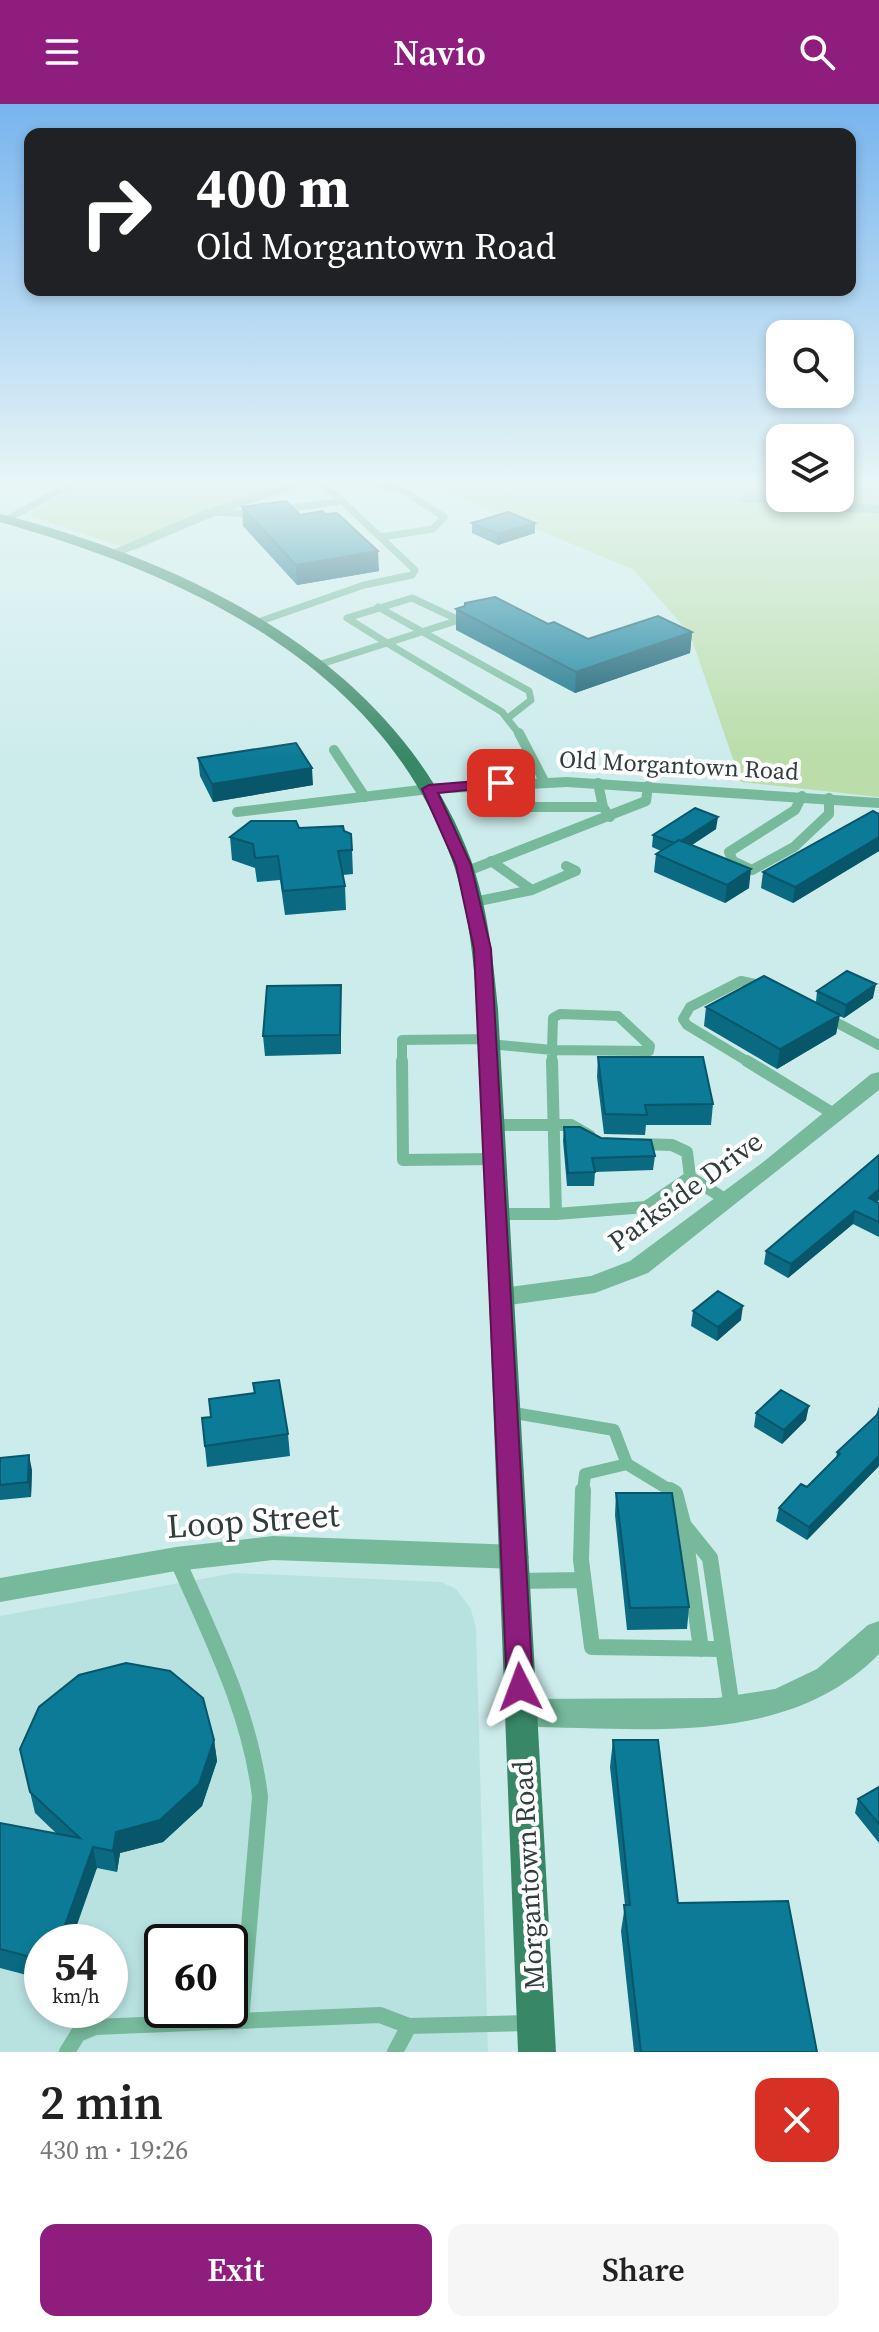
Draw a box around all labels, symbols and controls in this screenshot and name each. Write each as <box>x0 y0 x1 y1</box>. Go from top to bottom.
text: Navio <box>393 28 486 77</box>
icon: menu <box>40 30 84 74</box>
icon: search <box>795 30 839 74</box>
text: 400 m <box>196 149 350 226</box>
icon: right <box>64 160 168 264</box>
text: Old Morgantown Road <box>196 222 556 271</box>
map controls <box>766 320 854 512</box>
button: search <box>766 320 854 408</box>
button: layers <box>766 424 854 512</box>
street label: Old Morgantown Road <box>558 742 800 788</box>
pin <box>467 749 535 817</box>
icon: arrive <box>479 761 523 805</box>
street label: Parkside Drive <box>600 1122 770 1260</box>
street label: Loop Street <box>165 1491 341 1549</box>
position arrow <box>478 1645 562 1729</box>
street label: Morgantown Road <box>503 1759 553 1991</box>
speed limit sign: 60 <box>144 1924 248 2028</box>
text: 54 <box>54 1939 98 1993</box>
text: km/h <box>52 1982 100 2010</box>
text: 2 min <box>40 2069 163 2135</box>
button: close <box>755 2078 839 2162</box>
text: 430 m · 19:26 <box>40 2132 188 2168</box>
button: Exit <box>40 2224 432 2316</box>
button: Share <box>448 2224 839 2316</box>

